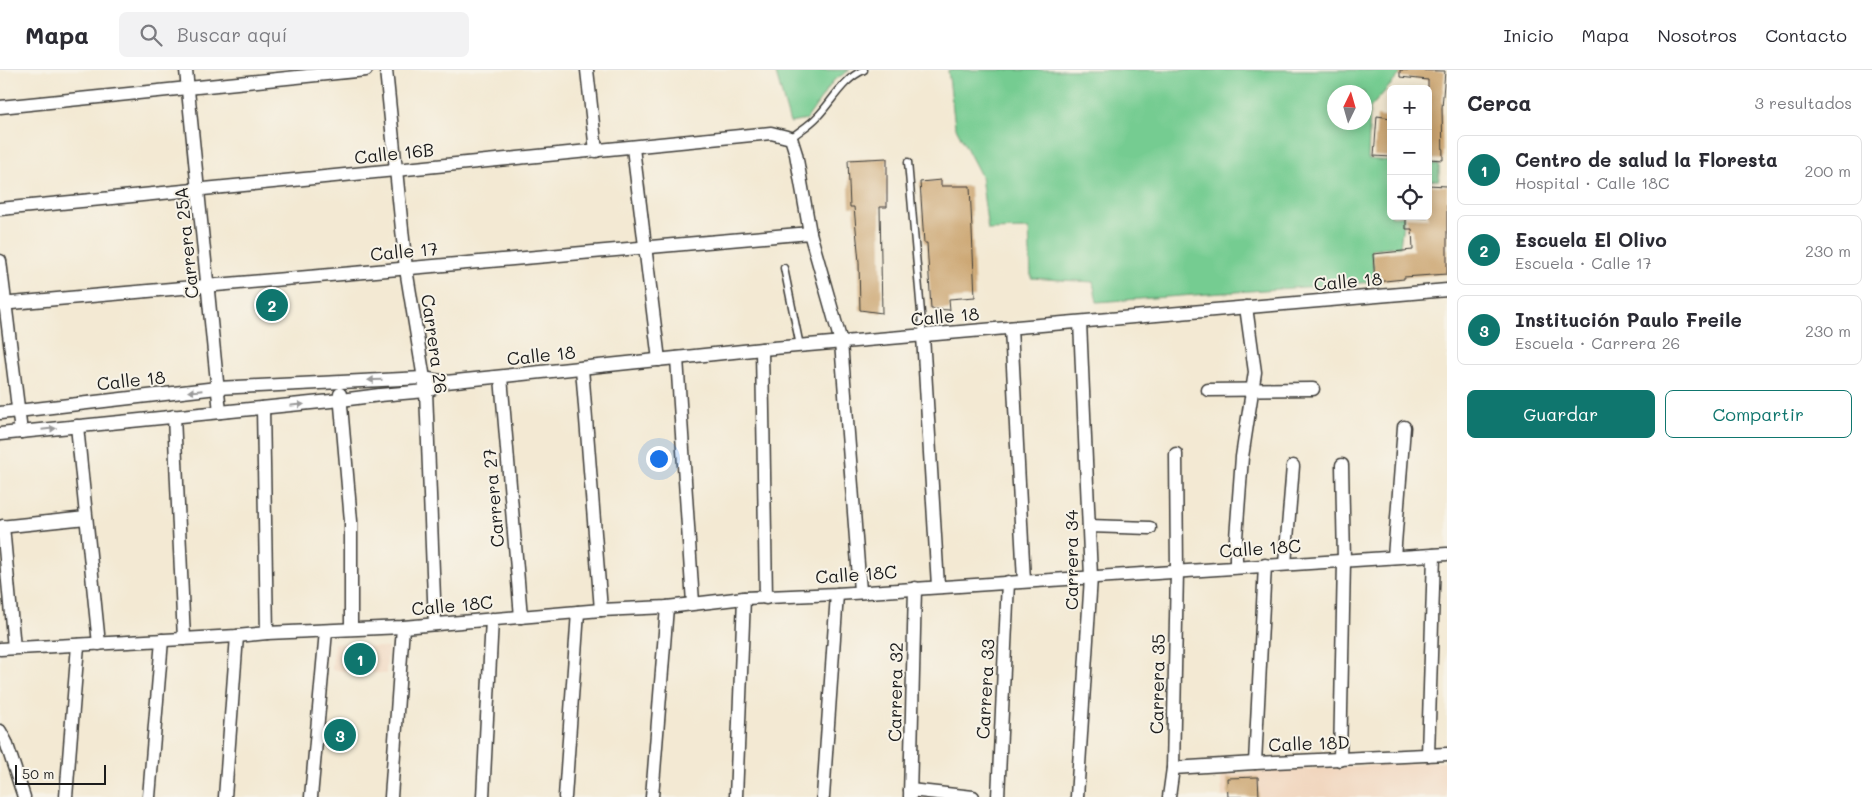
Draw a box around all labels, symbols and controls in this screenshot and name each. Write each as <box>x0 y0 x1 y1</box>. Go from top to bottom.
search box <box>119 12 469 57</box>
text: Mapa <box>25 19 89 50</box>
icon: search <box>137 21 165 49</box>
text: Buscar aquí <box>177 22 287 47</box>
text: Inicio <box>1503 23 1554 47</box>
text: Mapa <box>1582 23 1629 47</box>
text: Nosotros <box>1657 23 1737 47</box>
text: Contacto <box>1765 23 1847 47</box>
north arrow <box>1327 85 1372 130</box>
map controls <box>1387 85 1432 220</box>
button: + <box>1387 85 1432 130</box>
text: Cerca <box>1467 89 1532 116</box>
text: 3 resultados <box>1755 92 1852 113</box>
button: − <box>1387 130 1432 175</box>
street label: Calle 16B <box>353 137 435 169</box>
text: Centro de salud la Floresta <box>1515 147 1778 172</box>
text: 1 <box>1480 160 1488 181</box>
text: 200 m <box>1804 160 1851 181</box>
text: Hospital · Calle 18C <box>1515 172 1669 193</box>
button: locate <box>1387 175 1432 220</box>
street label: Carrera 25A <box>168 186 204 300</box>
text: Escuela El Olivo <box>1515 227 1667 252</box>
street label: Calle 17 <box>369 236 439 266</box>
text: 2 <box>1480 240 1488 261</box>
text: 230 m <box>1805 240 1851 261</box>
text: Escuela · Calle 17 <box>1515 252 1652 273</box>
street label: Calle 18 <box>1313 266 1383 296</box>
pin: 2 <box>256 286 288 324</box>
street label: Carrera 26 <box>416 293 454 395</box>
street label: Calle 18 <box>910 301 980 331</box>
text: Institución Paulo Freile <box>1515 307 1742 332</box>
text: 3 <box>1479 320 1489 341</box>
text: 230 m <box>1805 320 1851 341</box>
text: Escuela · Carrera 26 <box>1515 332 1680 353</box>
street label: Calle 18 <box>505 339 577 371</box>
street label: Calle 18 <box>95 364 167 396</box>
one-way arrow <box>366 377 382 385</box>
one-way arrow <box>187 387 203 395</box>
button: Guardar <box>1467 390 1655 438</box>
button: Compartir <box>1665 390 1852 438</box>
one-way arrow <box>290 401 306 409</box>
one-way arrow <box>41 425 57 433</box>
your location <box>646 446 672 472</box>
street label: Carrera 27 <box>477 447 509 549</box>
street label: Carrera 34 <box>1059 509 1083 610</box>
street label: Calle 18C <box>1218 533 1302 563</box>
street label: Calle 18C <box>814 559 898 589</box>
street label: Calle 18C <box>410 589 494 621</box>
street label: Carrera 35 <box>1144 634 1170 734</box>
street label: Carrera 33 <box>970 638 1000 740</box>
pin: 1 <box>344 640 376 678</box>
street label: Carrera 32 <box>882 642 908 742</box>
pin: 3 <box>324 716 356 754</box>
street label: Calle 18D <box>1268 730 1350 756</box>
scale bar <box>15 762 106 785</box>
text: 50 m <box>22 764 54 783</box>

